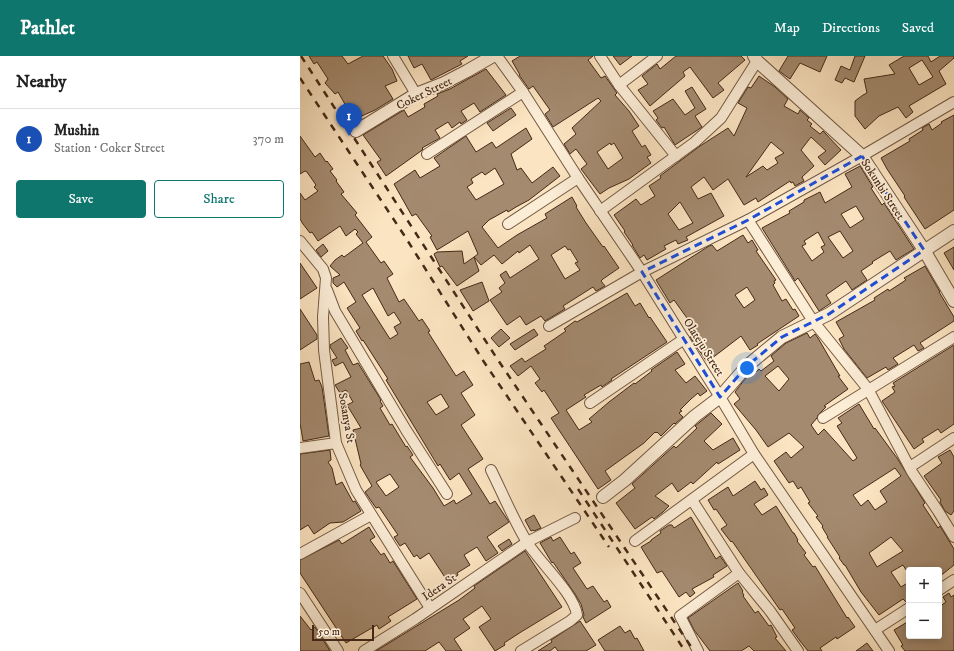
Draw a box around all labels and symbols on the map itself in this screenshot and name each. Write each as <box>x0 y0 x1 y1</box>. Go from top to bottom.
street label: Coker Street <box>394 73 455 113</box>
pin: 1 <box>336 103 362 136</box>
street label: Sokunbi Street <box>857 156 908 223</box>
street label: Olateju Street <box>680 315 727 379</box>
your location <box>737 358 757 378</box>
street label: Sosanya St <box>335 392 358 445</box>
street label: Idera St <box>419 570 459 604</box>
scale bar <box>312 623 374 642</box>

